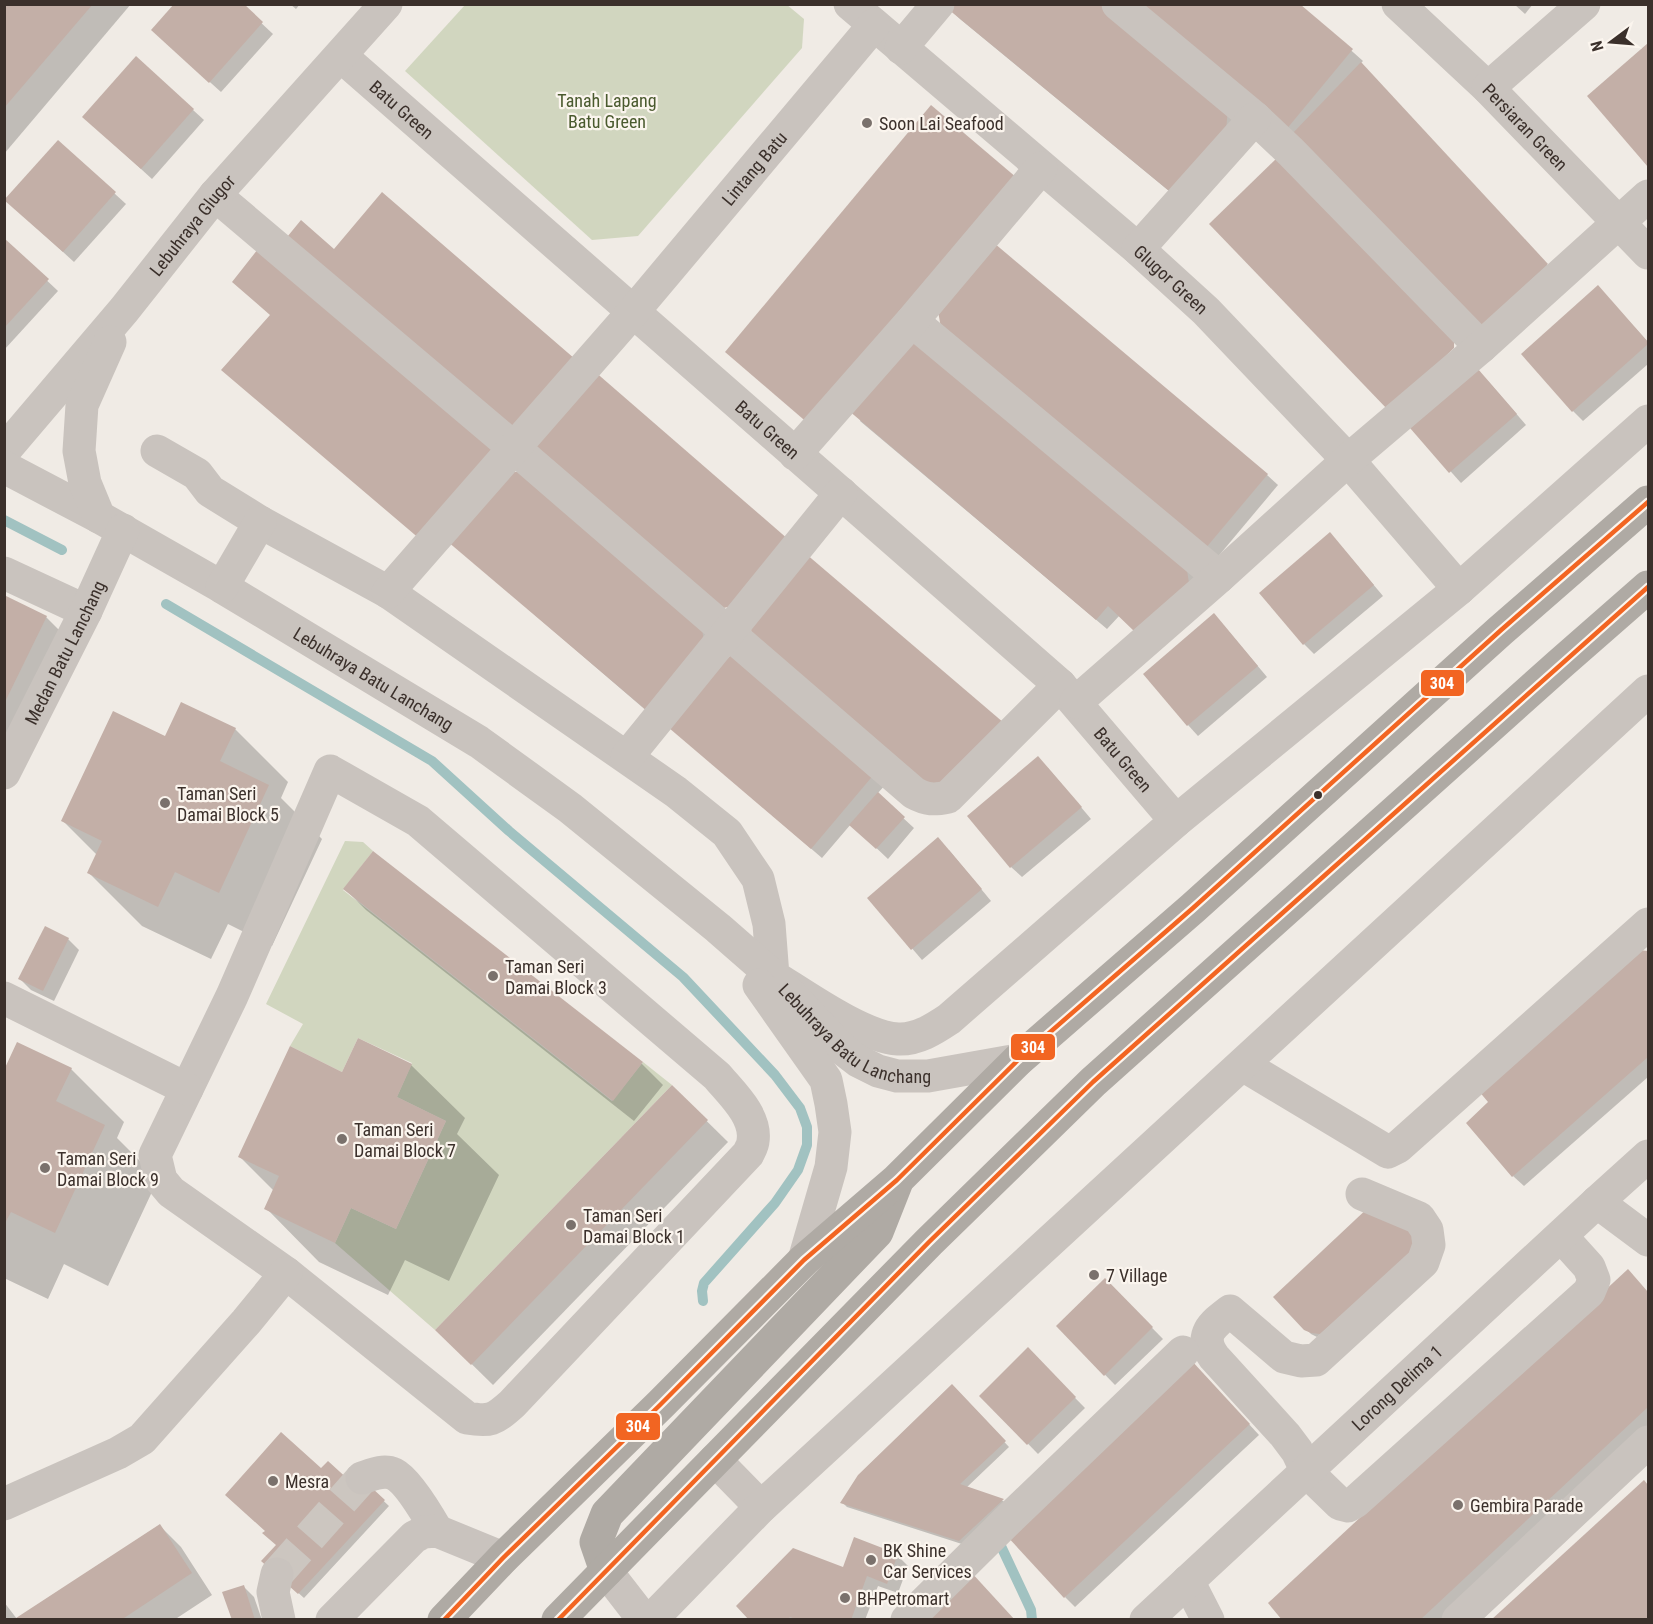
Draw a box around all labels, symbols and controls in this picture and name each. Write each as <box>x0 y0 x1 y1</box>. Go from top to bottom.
north arrow <box>1581 12 1641 72</box>
text: N <box>1587 39 1608 53</box>
street label: Batu Green <box>366 76 438 143</box>
street label: Persiaran Green <box>1479 79 1572 175</box>
park label: Tanah Lapang Batu Green <box>557 90 657 132</box>
place label: Soon Lai Seafood <box>879 113 1004 134</box>
marker: Soon Lai Seafood <box>860 116 874 130</box>
street label: Lintang Batu <box>717 127 791 209</box>
street label: Lebuhraya Glugor <box>145 170 239 280</box>
street label: Glugor Green <box>1130 240 1212 318</box>
street label: Batu Green <box>731 396 804 463</box>
street label: Medan Batu Lanchang <box>20 577 109 728</box>
street label: Lebuhraya Batu Lanchang <box>290 622 457 735</box>
line badge: 304 <box>1420 669 1465 697</box>
text: 304 <box>1430 674 1454 693</box>
street label: Batu Green <box>1090 723 1157 796</box>
place label: Taman Seri Damai Block 5 <box>177 783 279 825</box>
unlabelled marker <box>1312 789 1324 801</box>
marker: Taman Seri Damai Block 5 <box>158 796 172 810</box>
place label: Taman Seri Damai Block 3 <box>505 956 607 998</box>
marker: Taman Seri Damai Block 3 <box>486 969 500 983</box>
street label: Lebuhraya Batu Lanchang <box>775 979 931 1087</box>
line badge: 304 <box>1010 1033 1056 1061</box>
text: 304 <box>1021 1038 1045 1057</box>
place label: Taman Seri Damai Block 7 <box>354 1119 456 1161</box>
marker: Taman Seri Damai Block 7 <box>335 1132 349 1146</box>
place label: Taman Seri Damai Block 9 <box>57 1148 159 1190</box>
marker: Taman Seri Damai Block 9 <box>38 1161 52 1175</box>
place label: Taman Seri Damai Block 1 <box>583 1205 685 1247</box>
marker: Taman Seri Damai Block 1 <box>564 1218 578 1232</box>
place label: 7 Village <box>1106 1265 1167 1286</box>
marker: 7 Village <box>1087 1268 1101 1282</box>
street label: Lorong Delima 1 <box>1347 1340 1446 1435</box>
line badge: 304 <box>615 1412 661 1441</box>
text: 304 <box>626 1417 650 1436</box>
place label: Mesra <box>285 1471 329 1492</box>
marker: Mesra <box>266 1474 280 1488</box>
place label: Gembira Parade <box>1470 1495 1583 1516</box>
marker: Gembira Parade <box>1451 1498 1465 1512</box>
place label: BK Shine Car Services <box>883 1540 972 1582</box>
marker: BK Shine Car Services <box>864 1553 878 1567</box>
place label: BHPetromart <box>857 1588 949 1609</box>
marker: BHPetromart <box>838 1591 852 1605</box>

